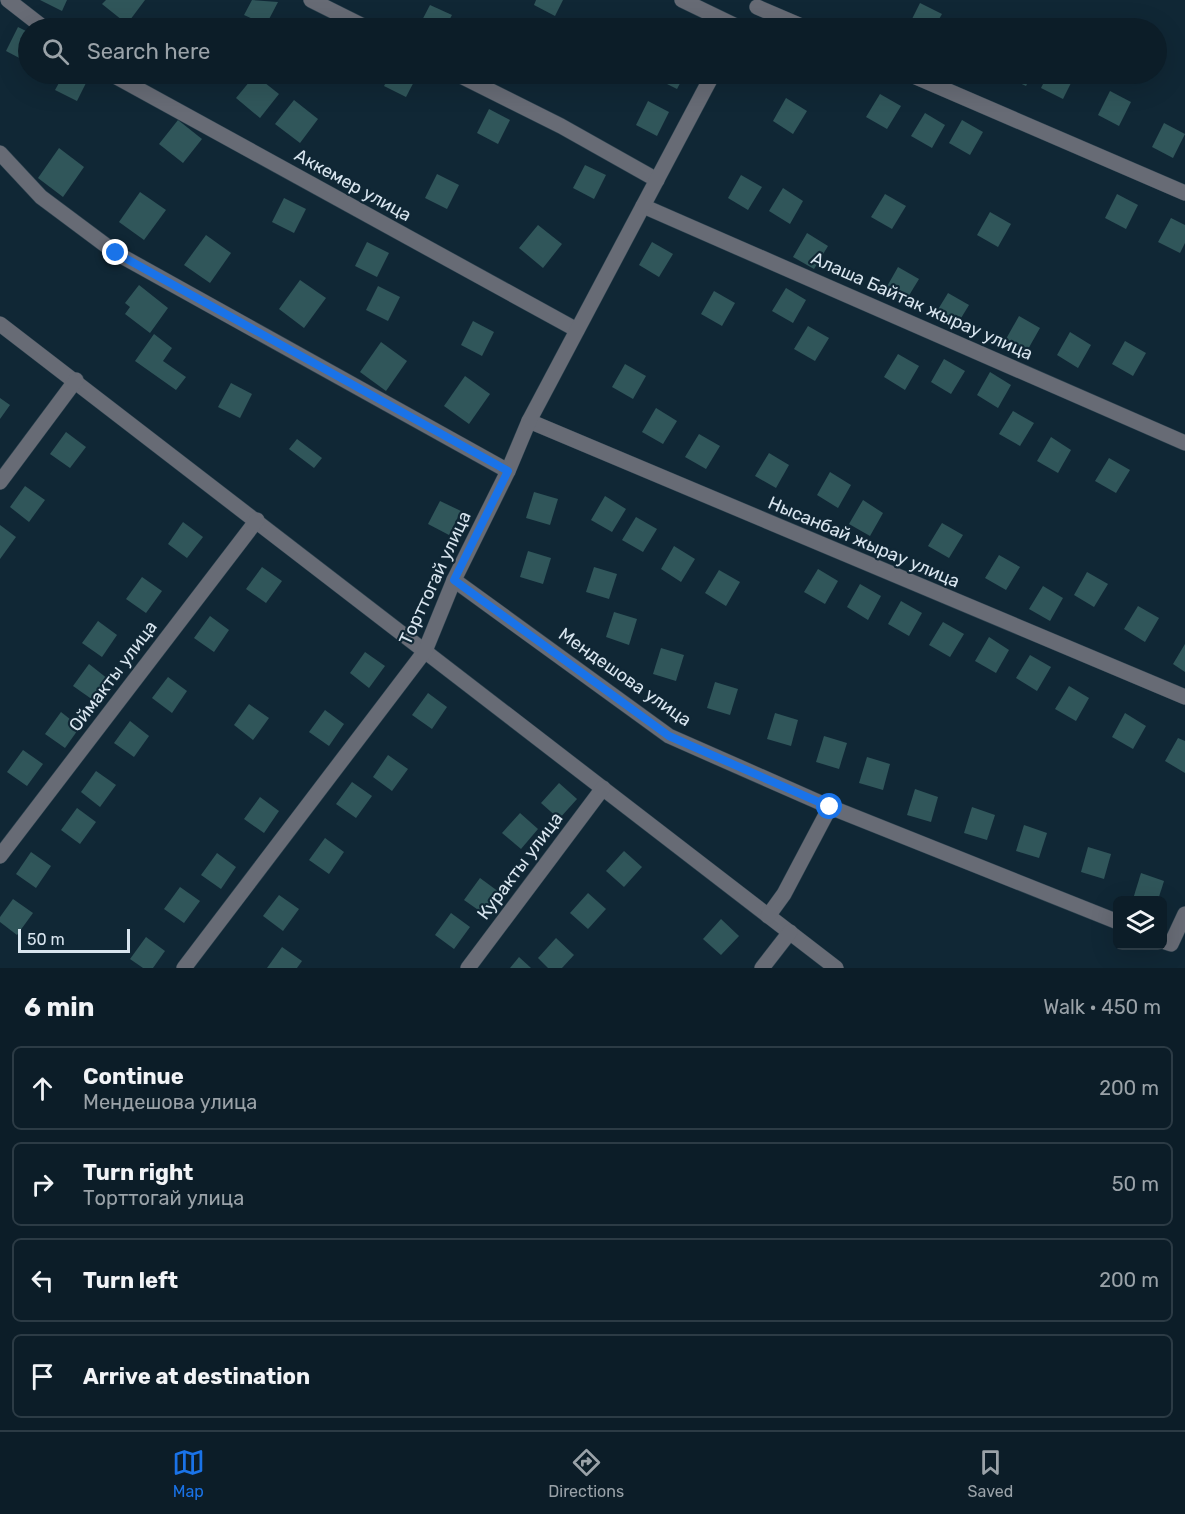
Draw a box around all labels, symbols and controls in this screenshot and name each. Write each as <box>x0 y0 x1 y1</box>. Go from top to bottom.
search box <box>18 18 1167 84</box>
icon: search <box>39 35 72 68</box>
text: Search here <box>87 38 210 65</box>
street label: Аккемер улица <box>291 144 415 226</box>
route end <box>102 239 128 265</box>
street label: Алаша Байтак жырау улица <box>808 247 1036 365</box>
street label: Нысанбай жырау улица <box>765 492 963 592</box>
street label: Торттогай улица <box>394 508 476 648</box>
street label: Оймакты улица <box>64 616 162 736</box>
street label: Мендешова улица <box>554 623 696 731</box>
route start <box>816 793 842 819</box>
street label: Куракты улица <box>472 808 568 924</box>
map controls <box>1113 896 1167 950</box>
button: layers <box>1113 896 1167 950</box>
scale bar <box>18 926 130 954</box>
text: 50 m <box>27 930 65 949</box>
text: 6 min <box>24 992 94 1023</box>
text: Walk · 450 m <box>1043 995 1161 1019</box>
text: Continue <box>83 1063 184 1090</box>
icon: ahead <box>26 1072 59 1105</box>
text: 200 m <box>1099 1076 1159 1100</box>
text: Мендешова улица <box>83 1090 257 1114</box>
text: Turn right <box>83 1159 193 1186</box>
icon: right <box>26 1168 59 1201</box>
text: 50 m <box>1112 1172 1159 1196</box>
text: Торттогай улица <box>83 1186 244 1210</box>
icon: left <box>26 1264 59 1297</box>
text: Turn left <box>83 1267 178 1294</box>
text: 200 m <box>1099 1268 1159 1292</box>
icon: arrive <box>26 1360 59 1393</box>
text: Arrive at destination <box>83 1363 310 1390</box>
tab: Map <box>172 1446 205 1501</box>
tab: Directions <box>548 1446 624 1501</box>
tab: Saved <box>968 1446 1013 1501</box>

